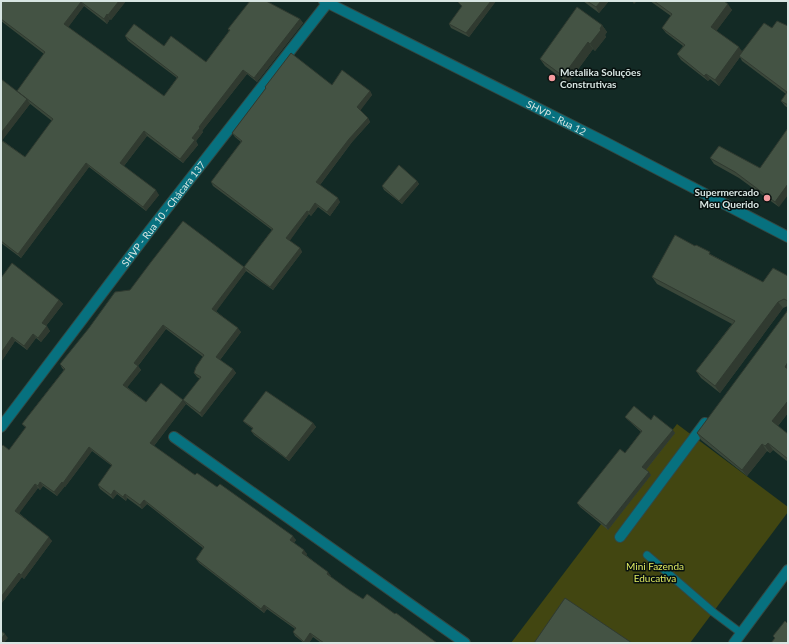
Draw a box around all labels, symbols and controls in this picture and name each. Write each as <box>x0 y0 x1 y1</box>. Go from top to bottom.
place label: Metalika Soluções Construtivas <box>560 66 641 90</box>
marker: Metalika Soluções Construtivas <box>547 73 557 83</box>
street label: SHVP - Rua 12 <box>525 98 588 138</box>
street label: SHVP - Rua 10 - Chácara 137 <box>119 159 208 269</box>
place label: Supermercado Meu Querido <box>695 186 759 210</box>
marker: Supermercado Meu Querido <box>762 193 772 203</box>
park label: Mini Fazenda Educativa <box>626 560 684 584</box>

